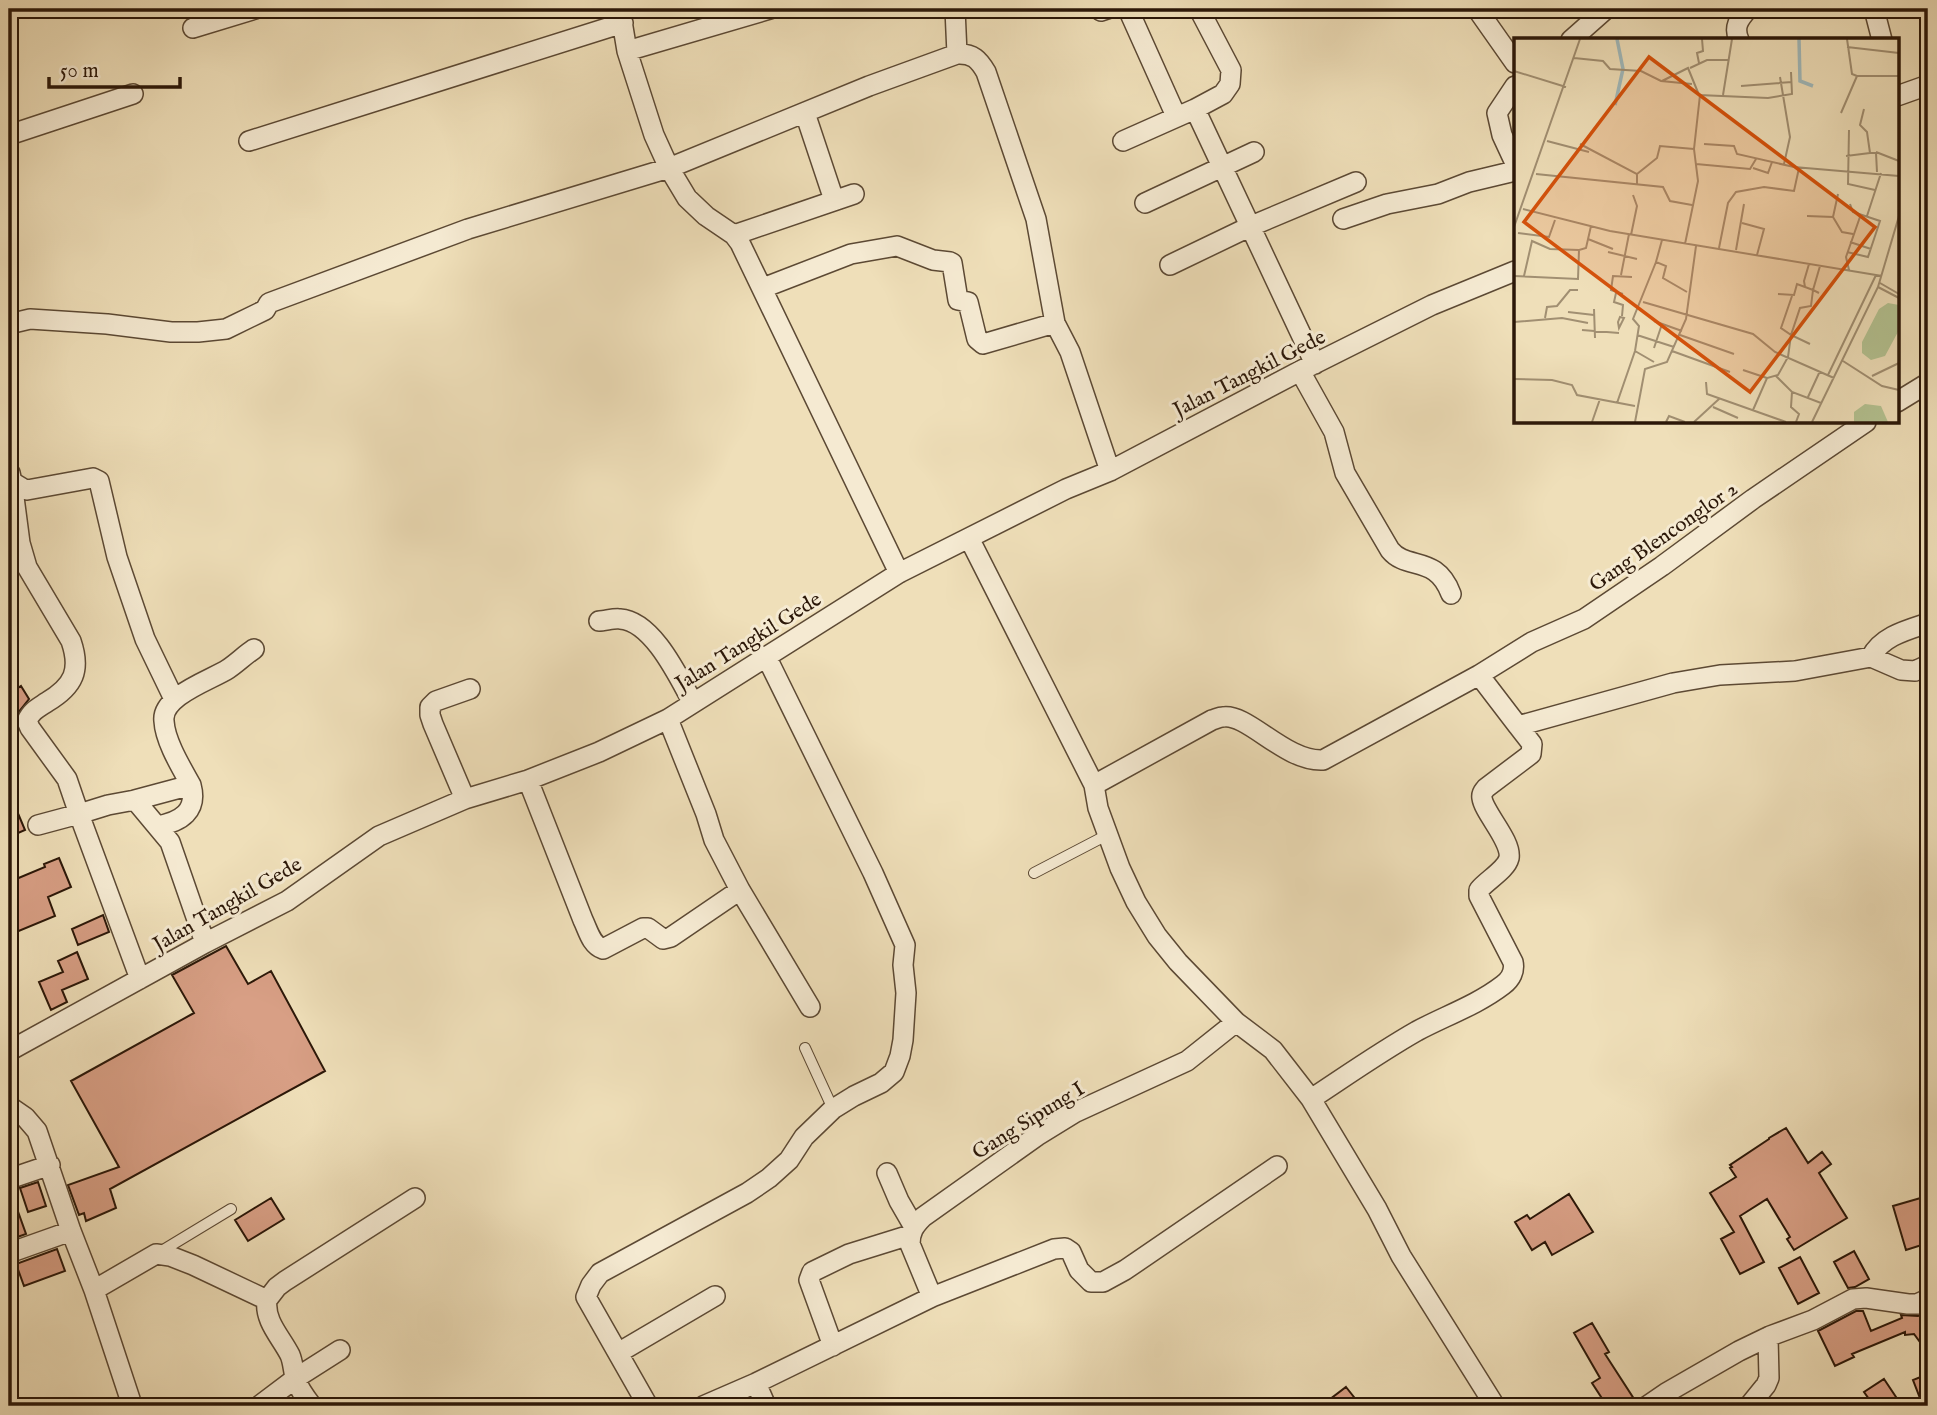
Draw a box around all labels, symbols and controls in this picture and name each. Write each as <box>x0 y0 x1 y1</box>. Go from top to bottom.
inset map <box>1514 38 1898 424</box>
scale bar <box>49 46 180 90</box>
text: 50 m <box>60 58 99 85</box>
street label: Jalan Tangkil Gede <box>1167 324 1331 425</box>
street label: Gang Blenconglor 2 <box>1584 476 1743 599</box>
street label: Jalan Tangkil Gede <box>669 586 827 699</box>
street label: Jalan Tangkil Gede <box>147 852 307 960</box>
street label: Gang Sipung I <box>968 1076 1090 1167</box>

